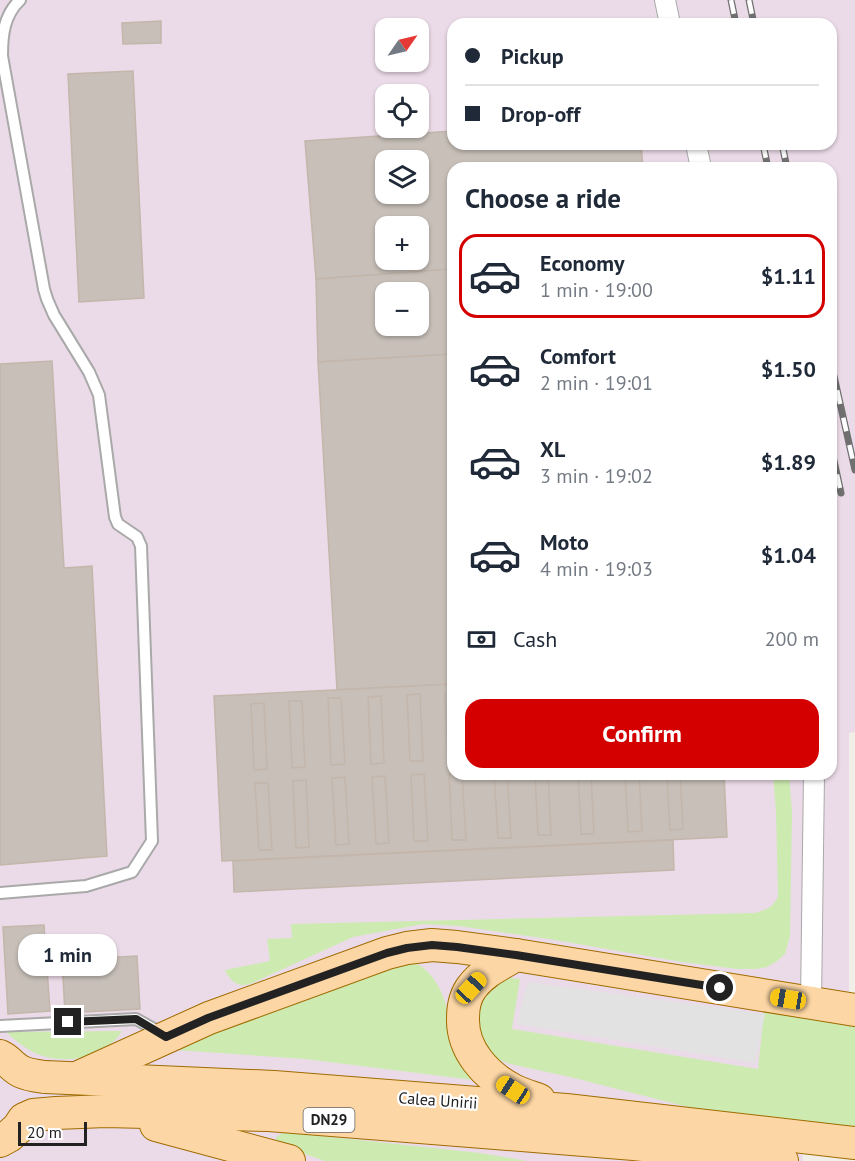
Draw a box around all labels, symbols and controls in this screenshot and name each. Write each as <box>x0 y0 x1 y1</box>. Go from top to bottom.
north arrow <box>375 18 429 72</box>
map controls <box>375 18 429 336</box>
text: Pickup <box>501 42 564 70</box>
button: locate <box>375 84 429 138</box>
text: Drop-off <box>501 100 580 128</box>
button: layers <box>375 150 429 204</box>
text: Choose a ride <box>465 181 621 215</box>
button: + <box>375 216 429 270</box>
icon: car <box>468 249 522 303</box>
text: Economy <box>540 249 624 277</box>
text: $1.11 <box>761 262 816 290</box>
text: 1 min · 19:00 <box>540 277 653 303</box>
button: − <box>375 282 429 336</box>
icon: car <box>468 342 522 396</box>
text: Comfort <box>540 342 616 370</box>
text: $1.50 <box>761 355 816 383</box>
text: 2 min · 19:01 <box>540 370 653 396</box>
icon: car <box>468 435 522 489</box>
text: XL <box>540 435 565 463</box>
text: $1.89 <box>761 448 816 476</box>
text: 3 min · 19:02 <box>540 463 653 489</box>
icon: car <box>468 528 522 582</box>
text: Moto <box>540 528 589 556</box>
text: $1.04 <box>761 541 816 569</box>
text: 4 min · 19:03 <box>540 556 653 582</box>
icon: cash <box>465 623 498 656</box>
text: Cash <box>513 625 557 653</box>
text: 200 m <box>765 626 819 652</box>
button: Confirm <box>465 699 819 768</box>
callout: 1 min <box>19 935 118 977</box>
text: 1 min <box>43 942 92 968</box>
car <box>452 969 490 1007</box>
route start <box>706 974 733 1001</box>
car <box>769 987 807 1011</box>
route end <box>54 1008 81 1035</box>
car <box>493 1073 533 1107</box>
street label: Calea Unirii <box>398 1087 478 1113</box>
road number: DN29 <box>304 1108 354 1132</box>
scale bar <box>18 1119 87 1146</box>
text: 20 m <box>27 1122 62 1142</box>

